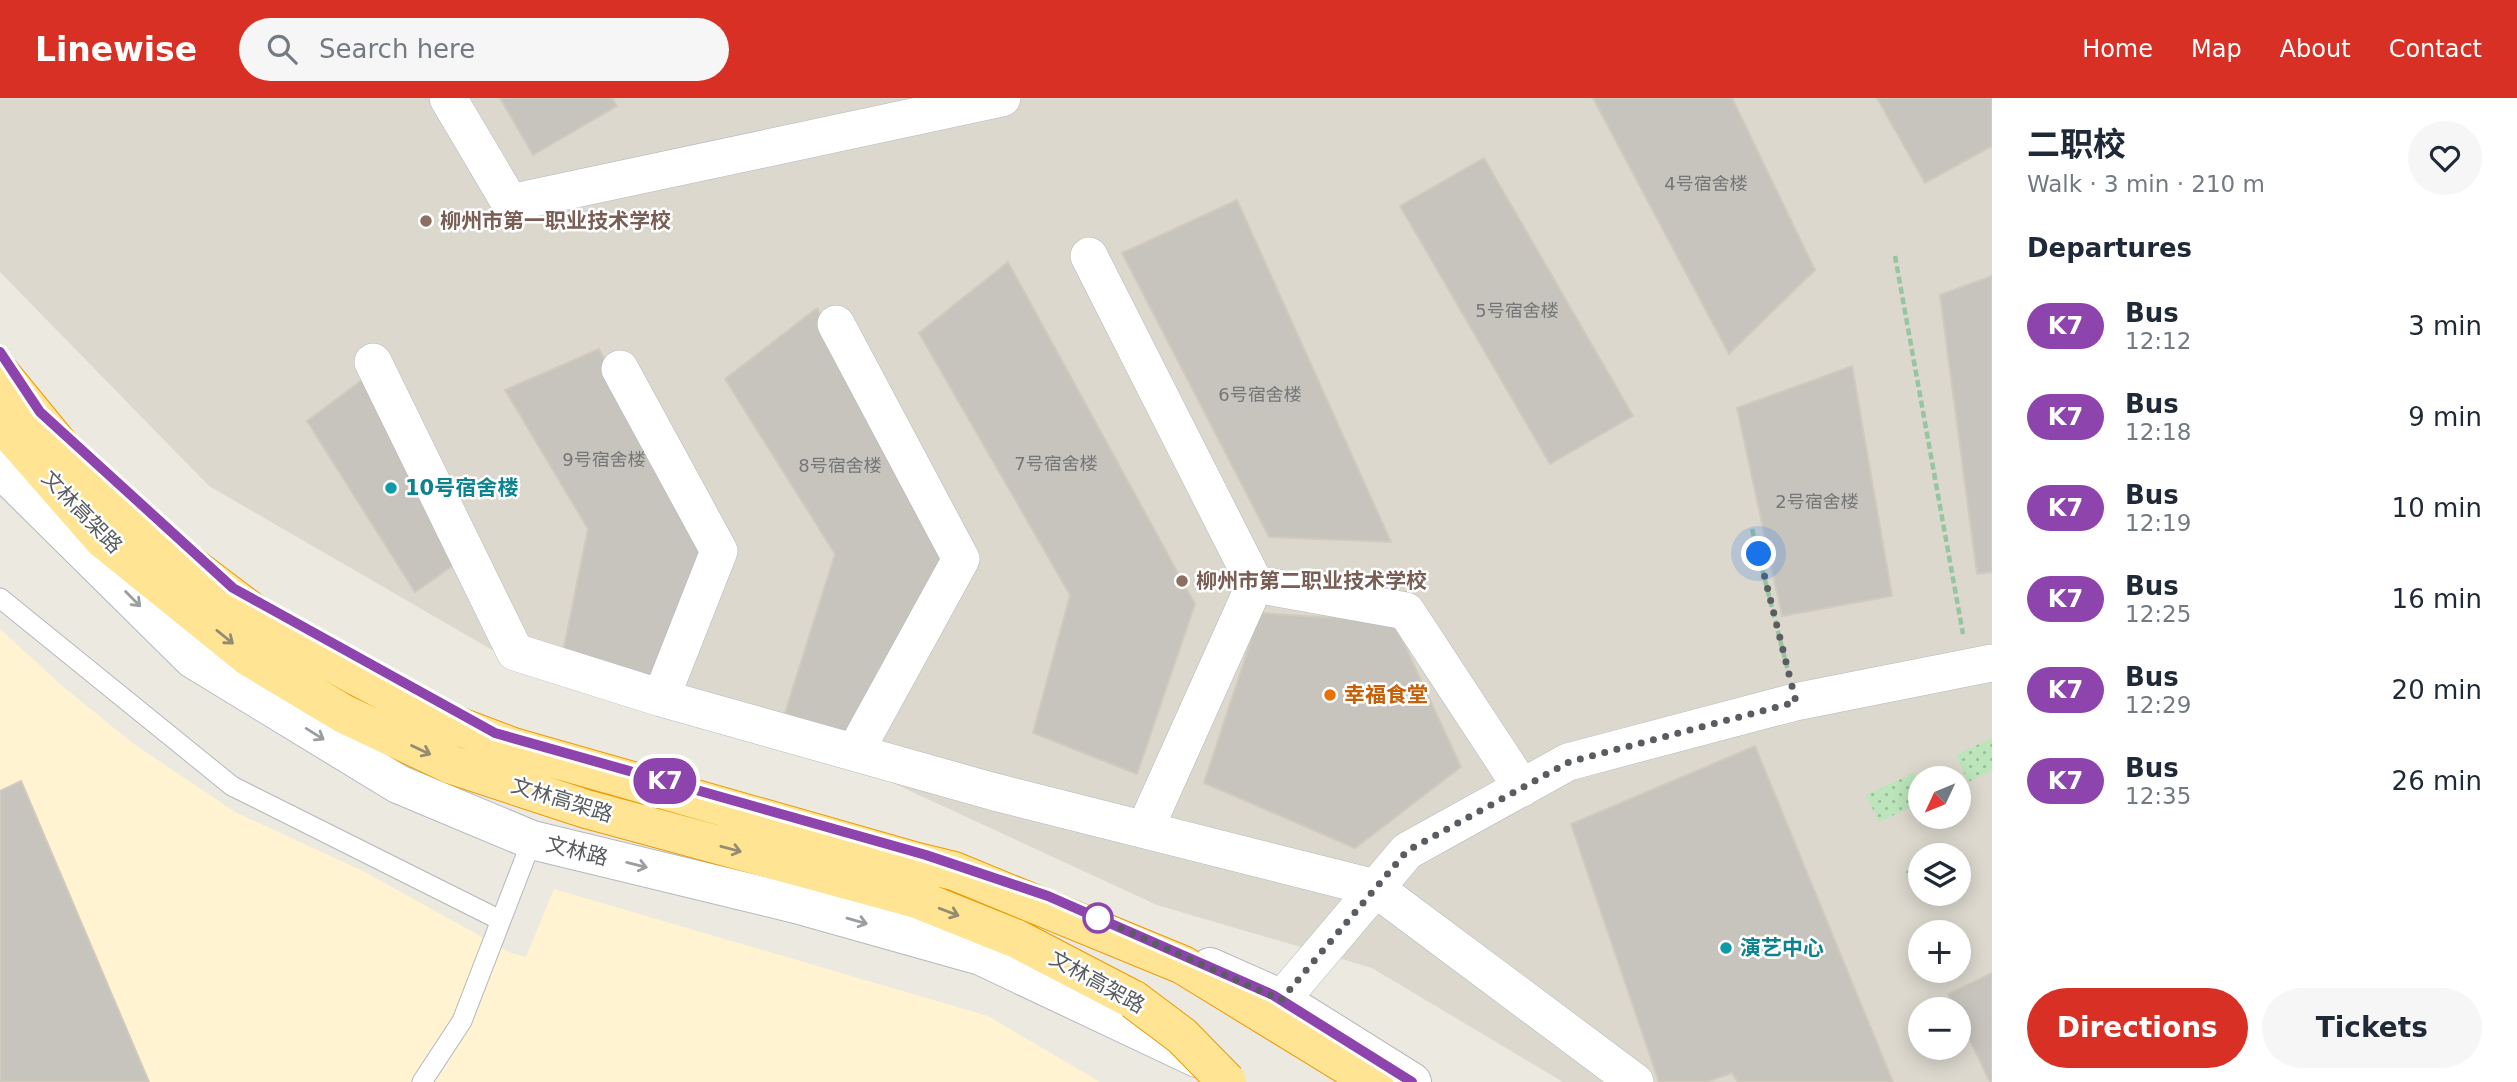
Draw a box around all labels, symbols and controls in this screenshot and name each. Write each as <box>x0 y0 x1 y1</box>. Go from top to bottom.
search box <box>239 18 729 81</box>
text: Linewise <box>35 30 197 69</box>
icon: search <box>263 30 301 68</box>
text: Search here <box>319 34 475 64</box>
text: Home <box>2082 35 2153 63</box>
text: Map <box>2191 35 2242 63</box>
text: About <box>2280 35 2351 63</box>
text: Contact <box>2389 35 2482 63</box>
button: heart <box>2408 121 2482 195</box>
text: 二职校 <box>2027 125 2126 164</box>
text: Walk · 3 min · 210 m <box>2027 171 2265 197</box>
house number: 4号宿舍楼 <box>1664 173 1748 194</box>
place label: 柳州市第一职业技术学校 <box>440 209 671 233</box>
marker: 柳州市第一职业技术学校 <box>418 213 434 229</box>
text: Departures <box>2027 233 2192 263</box>
text: Bus <box>2125 298 2179 328</box>
house number: 5号宿舍楼 <box>1475 300 1559 321</box>
text: 3 min <box>2408 311 2482 341</box>
text: K7 <box>2048 312 2083 340</box>
text: 12:12 <box>2125 328 2191 354</box>
house number: 6号宿舍楼 <box>1218 384 1302 405</box>
text: Bus <box>2125 389 2179 419</box>
text: 9 min <box>2408 402 2482 432</box>
text: K7 <box>2048 403 2083 431</box>
text: 12:18 <box>2125 419 2191 445</box>
house number: 9号宿舍楼 <box>562 449 646 470</box>
house number: 7号宿舍楼 <box>1014 453 1098 474</box>
house number: 8号宿舍楼 <box>798 455 882 476</box>
street label: 文林高架路 <box>37 466 127 558</box>
place label: 10号宿舍楼 <box>405 476 518 500</box>
marker: 10号宿舍楼 <box>383 480 399 496</box>
text: Bus <box>2125 480 2179 510</box>
house number: 2号宿舍楼 <box>1775 491 1859 512</box>
text: 10 min <box>2392 493 2482 523</box>
text: K7 <box>2048 494 2083 522</box>
text: 12:19 <box>2125 510 2191 536</box>
your location <box>1741 536 1776 571</box>
place label: 柳州市第二职业技术学校 <box>1196 569 1427 593</box>
text: Bus <box>2125 571 2179 601</box>
marker: 柳州市第二职业技术学校 <box>1174 573 1190 589</box>
text: 16 min <box>2392 584 2482 614</box>
text: K7 <box>2048 585 2083 613</box>
one-way arrow <box>125 591 142 608</box>
text: 12:25 <box>2125 601 2191 627</box>
one-way arrow <box>215 629 233 645</box>
text: Bus <box>2125 662 2179 692</box>
text: 20 min <box>2392 675 2482 705</box>
text: K7 <box>2048 676 2083 704</box>
place label: 幸福食堂 <box>1344 683 1428 707</box>
marker: 幸福食堂 <box>1322 687 1338 703</box>
text: 12:29 <box>2125 692 2191 718</box>
one-way arrow <box>305 727 325 741</box>
one-way arrow <box>410 744 431 758</box>
text: Bus <box>2125 753 2179 783</box>
line badge: K7 <box>634 758 696 804</box>
north arrow <box>1908 766 1970 830</box>
map controls <box>1908 766 1971 1060</box>
text: 26 min <box>2392 766 2482 796</box>
text: K7 <box>647 767 683 795</box>
text: K7 <box>2048 767 2083 795</box>
street label: 文林高架路 <box>508 773 616 827</box>
text: 12:35 <box>2125 783 2191 809</box>
street label: 文林路 <box>544 832 610 870</box>
one-way arrow <box>720 843 742 856</box>
button: layers <box>1908 843 1971 906</box>
one-way arrow <box>625 859 648 873</box>
unlabelled marker <box>1083 903 1113 933</box>
one-way arrow <box>938 907 960 920</box>
one-way arrow <box>846 915 868 928</box>
button: + <box>1908 920 1971 983</box>
place label: 演艺中心 <box>1740 936 1824 960</box>
marker: 演艺中心 <box>1718 940 1734 956</box>
street label: 文林高架路 <box>1045 946 1149 1018</box>
button: Directions <box>2027 988 2248 1068</box>
button: Tickets <box>2262 988 2482 1068</box>
button: − <box>1908 997 1971 1060</box>

